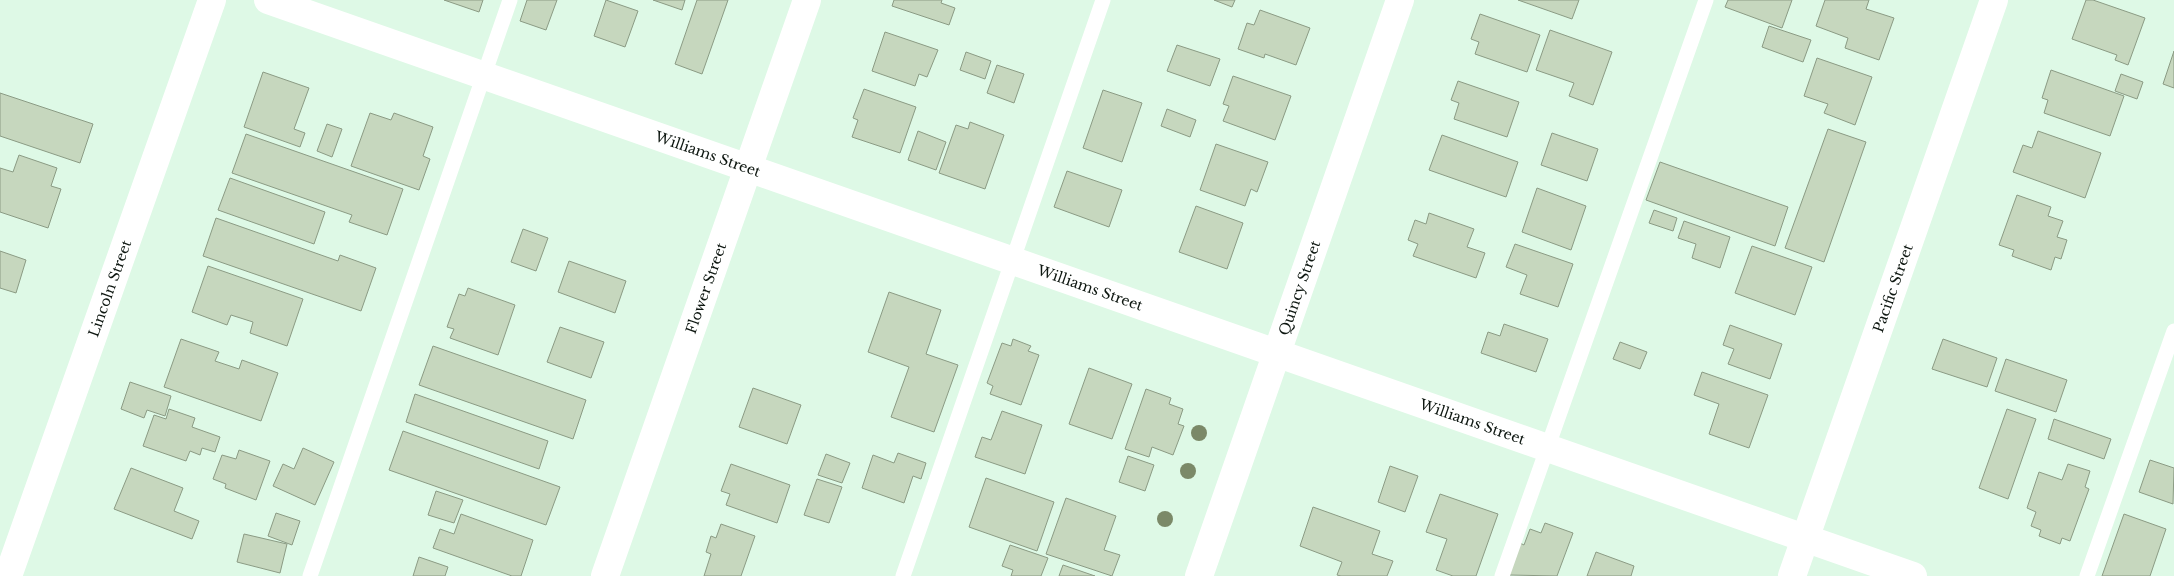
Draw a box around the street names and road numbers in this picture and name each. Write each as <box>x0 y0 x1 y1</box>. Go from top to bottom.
street label: Williams Street <box>652 127 764 181</box>
street label: Lincoln Street <box>84 237 136 339</box>
street label: Quincy Street <box>1275 238 1325 338</box>
street label: Flower Street <box>682 240 730 336</box>
street label: Pacific Street <box>1869 241 1917 335</box>
street label: Williams Street <box>1034 261 1146 315</box>
street label: Williams Street <box>1416 395 1528 449</box>

